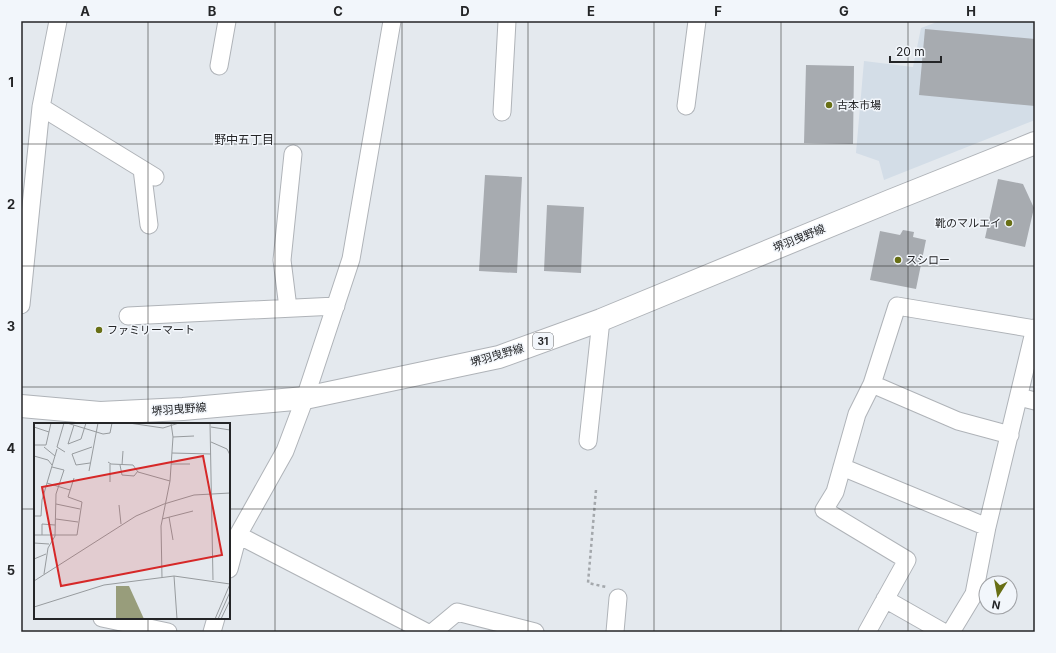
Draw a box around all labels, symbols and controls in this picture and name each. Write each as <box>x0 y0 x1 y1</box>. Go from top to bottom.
text: A <box>80 3 90 19</box>
text: B <box>208 3 217 19</box>
text: C <box>333 3 343 19</box>
text: D <box>460 3 470 19</box>
text: E <box>587 3 595 19</box>
text: F <box>714 3 722 19</box>
text: G <box>839 3 849 19</box>
text: H <box>966 3 976 19</box>
scale bar <box>890 38 941 64</box>
text: 20 m <box>896 44 925 59</box>
text: 1 <box>8 74 14 90</box>
place label: 古本市場 <box>837 98 881 112</box>
marker: 古本市場 <box>824 100 834 110</box>
district label: 野中五丁目 <box>214 132 274 147</box>
text: 2 <box>7 196 15 212</box>
place label: 靴のマルエイ <box>935 216 1001 230</box>
marker: 靴のマルエイ <box>1004 218 1014 228</box>
street label: 堺羽曳野線 <box>771 221 827 255</box>
place label: スシロー <box>906 253 950 267</box>
marker: スシロー <box>893 255 903 265</box>
text: 3 <box>7 318 15 334</box>
place label: ファミリーマート <box>107 323 195 337</box>
marker: ファミリーマート <box>94 325 104 335</box>
road number: 31 <box>533 333 553 349</box>
street label: 堺羽曳野線 <box>469 341 525 369</box>
street label: 堺羽曳野線 <box>151 400 207 418</box>
inset map <box>34 423 230 619</box>
text: 4 <box>7 440 16 456</box>
text: 5 <box>7 562 15 578</box>
north arrow <box>978 575 1018 615</box>
text: N <box>991 597 1002 612</box>

